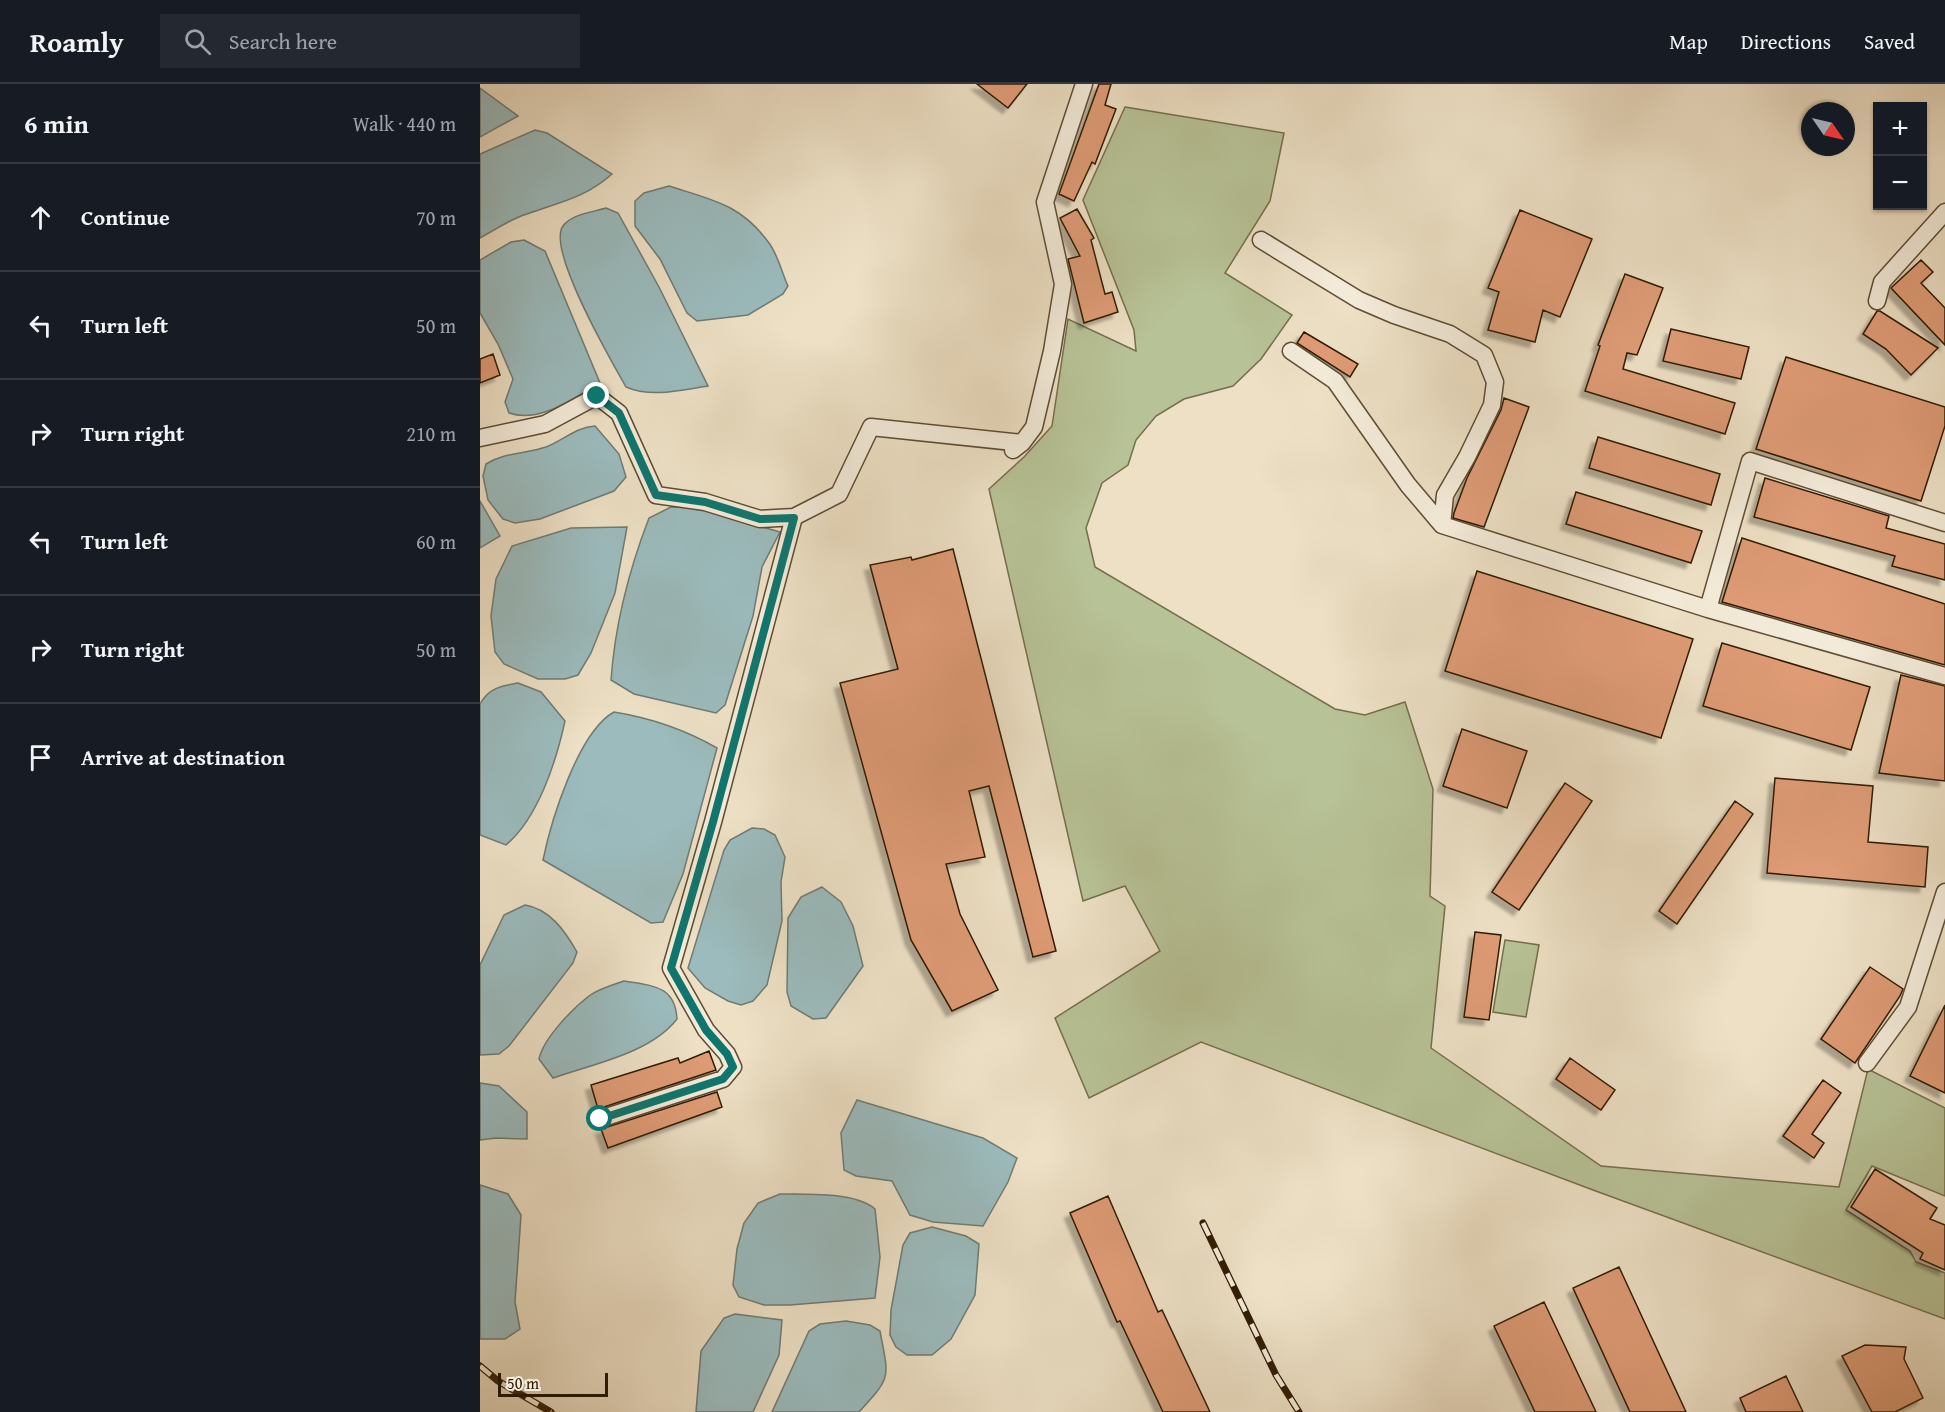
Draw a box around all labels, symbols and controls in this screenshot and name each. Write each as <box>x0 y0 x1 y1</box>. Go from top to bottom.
search box <box>160 14 580 68</box>
text: Roamly <box>30 21 124 62</box>
icon: search <box>181 25 214 58</box>
text: Search here <box>229 25 337 57</box>
text: Map <box>1669 26 1708 57</box>
text: Directions <box>1741 26 1831 57</box>
text: Saved <box>1864 26 1915 57</box>
north arrow <box>1801 102 1855 156</box>
map controls <box>1873 102 1927 210</box>
button: + <box>1873 102 1927 156</box>
text: 6 min <box>24 104 89 143</box>
text: Walk · 440 m <box>353 109 456 138</box>
button: − <box>1873 156 1927 210</box>
icon: ahead <box>24 201 57 234</box>
text: Continue <box>81 201 170 233</box>
text: 70 m <box>416 203 456 232</box>
icon: left <box>24 309 57 342</box>
text: Turn left <box>81 309 168 341</box>
text: 50 m <box>416 311 456 340</box>
route end <box>583 382 609 408</box>
icon: right <box>24 417 57 450</box>
text: Turn right <box>81 417 184 449</box>
text: 210 m <box>406 419 456 448</box>
icon: left <box>24 525 57 558</box>
text: Turn left <box>81 525 168 557</box>
text: 60 m <box>416 527 456 556</box>
icon: right <box>24 633 57 666</box>
text: Turn right <box>81 633 184 665</box>
text: 50 m <box>416 635 456 664</box>
icon: arrive <box>24 741 57 774</box>
text: Arrive at destination <box>81 741 285 773</box>
route start <box>586 1105 612 1131</box>
scale bar <box>498 1370 608 1398</box>
text: 50 m <box>507 1371 539 1395</box>

